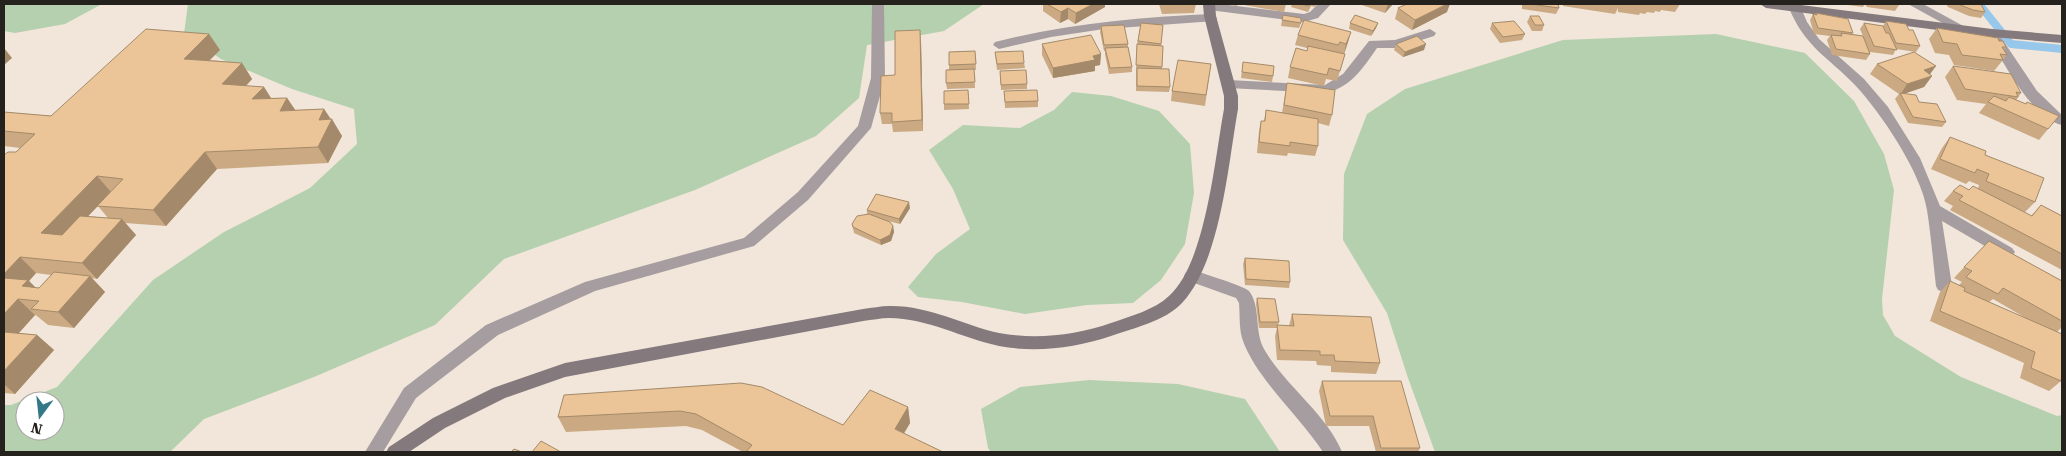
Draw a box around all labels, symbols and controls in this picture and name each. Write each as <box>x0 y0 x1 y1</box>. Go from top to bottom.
north arrow <box>15 391 65 441</box>
text: N <box>29 419 44 438</box>

